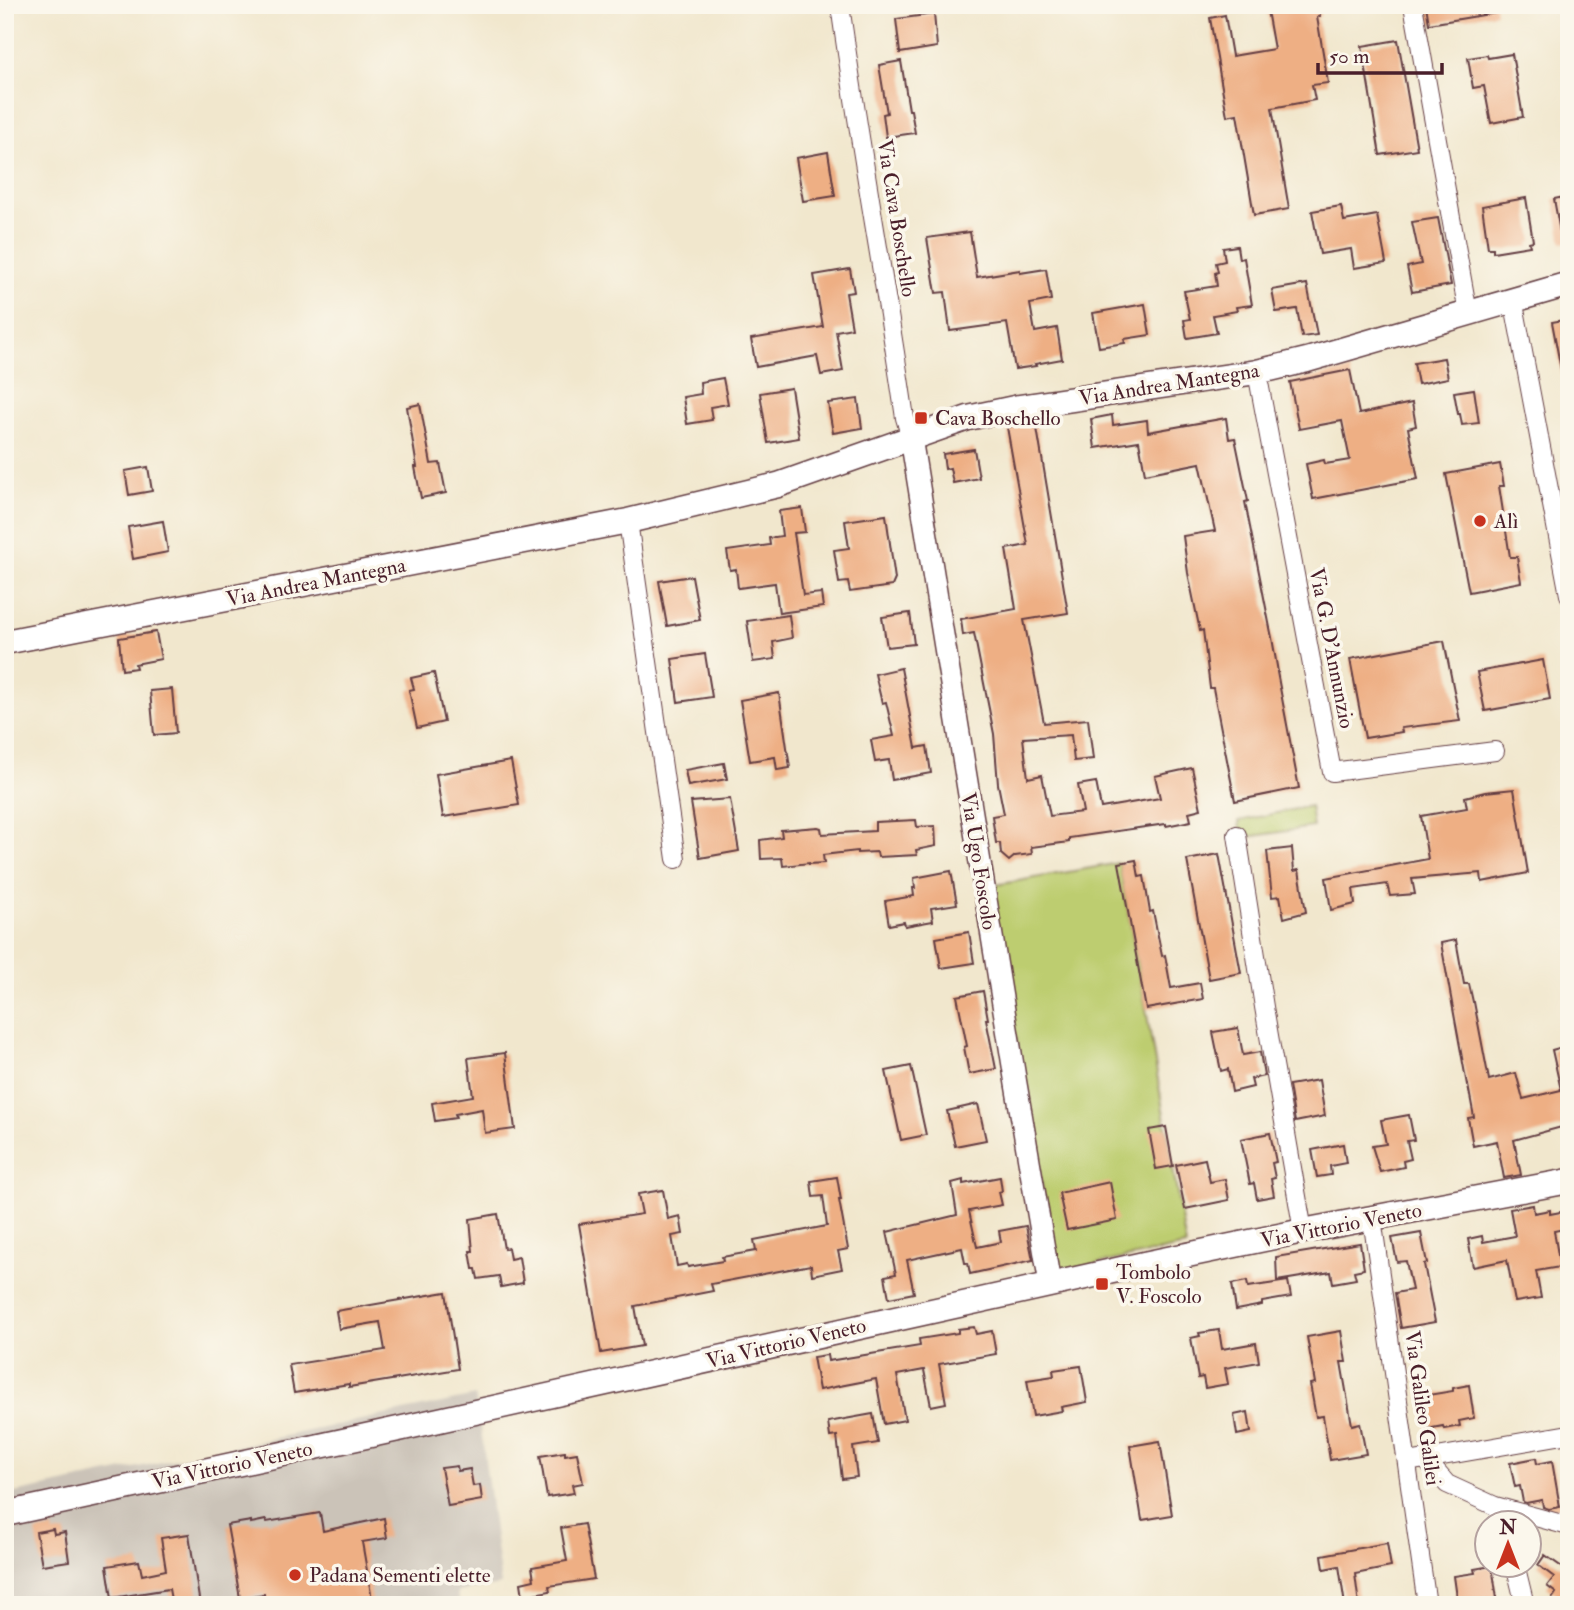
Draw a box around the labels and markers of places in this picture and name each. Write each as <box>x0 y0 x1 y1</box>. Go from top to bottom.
place label: Cava Boschello <box>935 405 1061 432</box>
marker: Cava Boschello <box>913 410 929 426</box>
place label: Alì <box>1493 508 1519 535</box>
marker: Alì <box>1472 513 1488 529</box>
place label: Tombolo V. Foscolo <box>1116 1259 1202 1310</box>
marker: Tombolo V. Foscolo <box>1094 1276 1110 1292</box>
place label: Padana Sementi elette <box>309 1562 491 1589</box>
marker: Padana Sementi elette <box>287 1567 303 1583</box>

